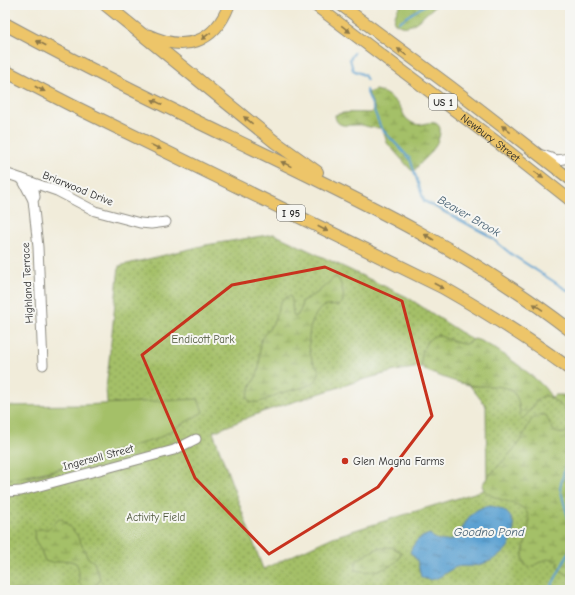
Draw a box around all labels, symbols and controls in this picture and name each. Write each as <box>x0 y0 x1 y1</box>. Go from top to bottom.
one-way arrow <box>341 24 352 33</box>
one-way arrow <box>201 32 212 40</box>
one-way arrow <box>35 40 46 46</box>
one-way arrow <box>397 47 408 56</box>
one-way arrow <box>34 86 45 92</box>
road number: US 1 <box>429 94 457 110</box>
one-way arrow <box>151 98 163 105</box>
street label: Newbury Street <box>458 111 523 165</box>
one-way arrow <box>243 116 253 125</box>
one-way arrow <box>501 125 512 134</box>
one-way arrow <box>150 144 162 150</box>
one-way arrow <box>281 161 292 167</box>
street label: Briarwood Drive <box>41 168 115 209</box>
one-way arrow <box>533 171 544 179</box>
water label: Beaver Brook <box>435 192 503 240</box>
road number: I 95 <box>277 205 305 221</box>
one-way arrow <box>317 225 329 232</box>
one-way arrow <box>423 234 435 241</box>
street label: Highland Terrace <box>19 242 36 324</box>
one-way arrow <box>434 283 445 290</box>
one-way arrow <box>533 303 544 311</box>
park label: Endicott Park <box>171 333 235 346</box>
street label: Ingersoll Street <box>61 442 136 473</box>
place label: Glen Magna Farms <box>353 455 445 468</box>
marker: Glen Magna Farms <box>340 456 350 466</box>
park label: Activity Field <box>127 511 186 524</box>
water label: Goodno Pond <box>454 525 525 539</box>

